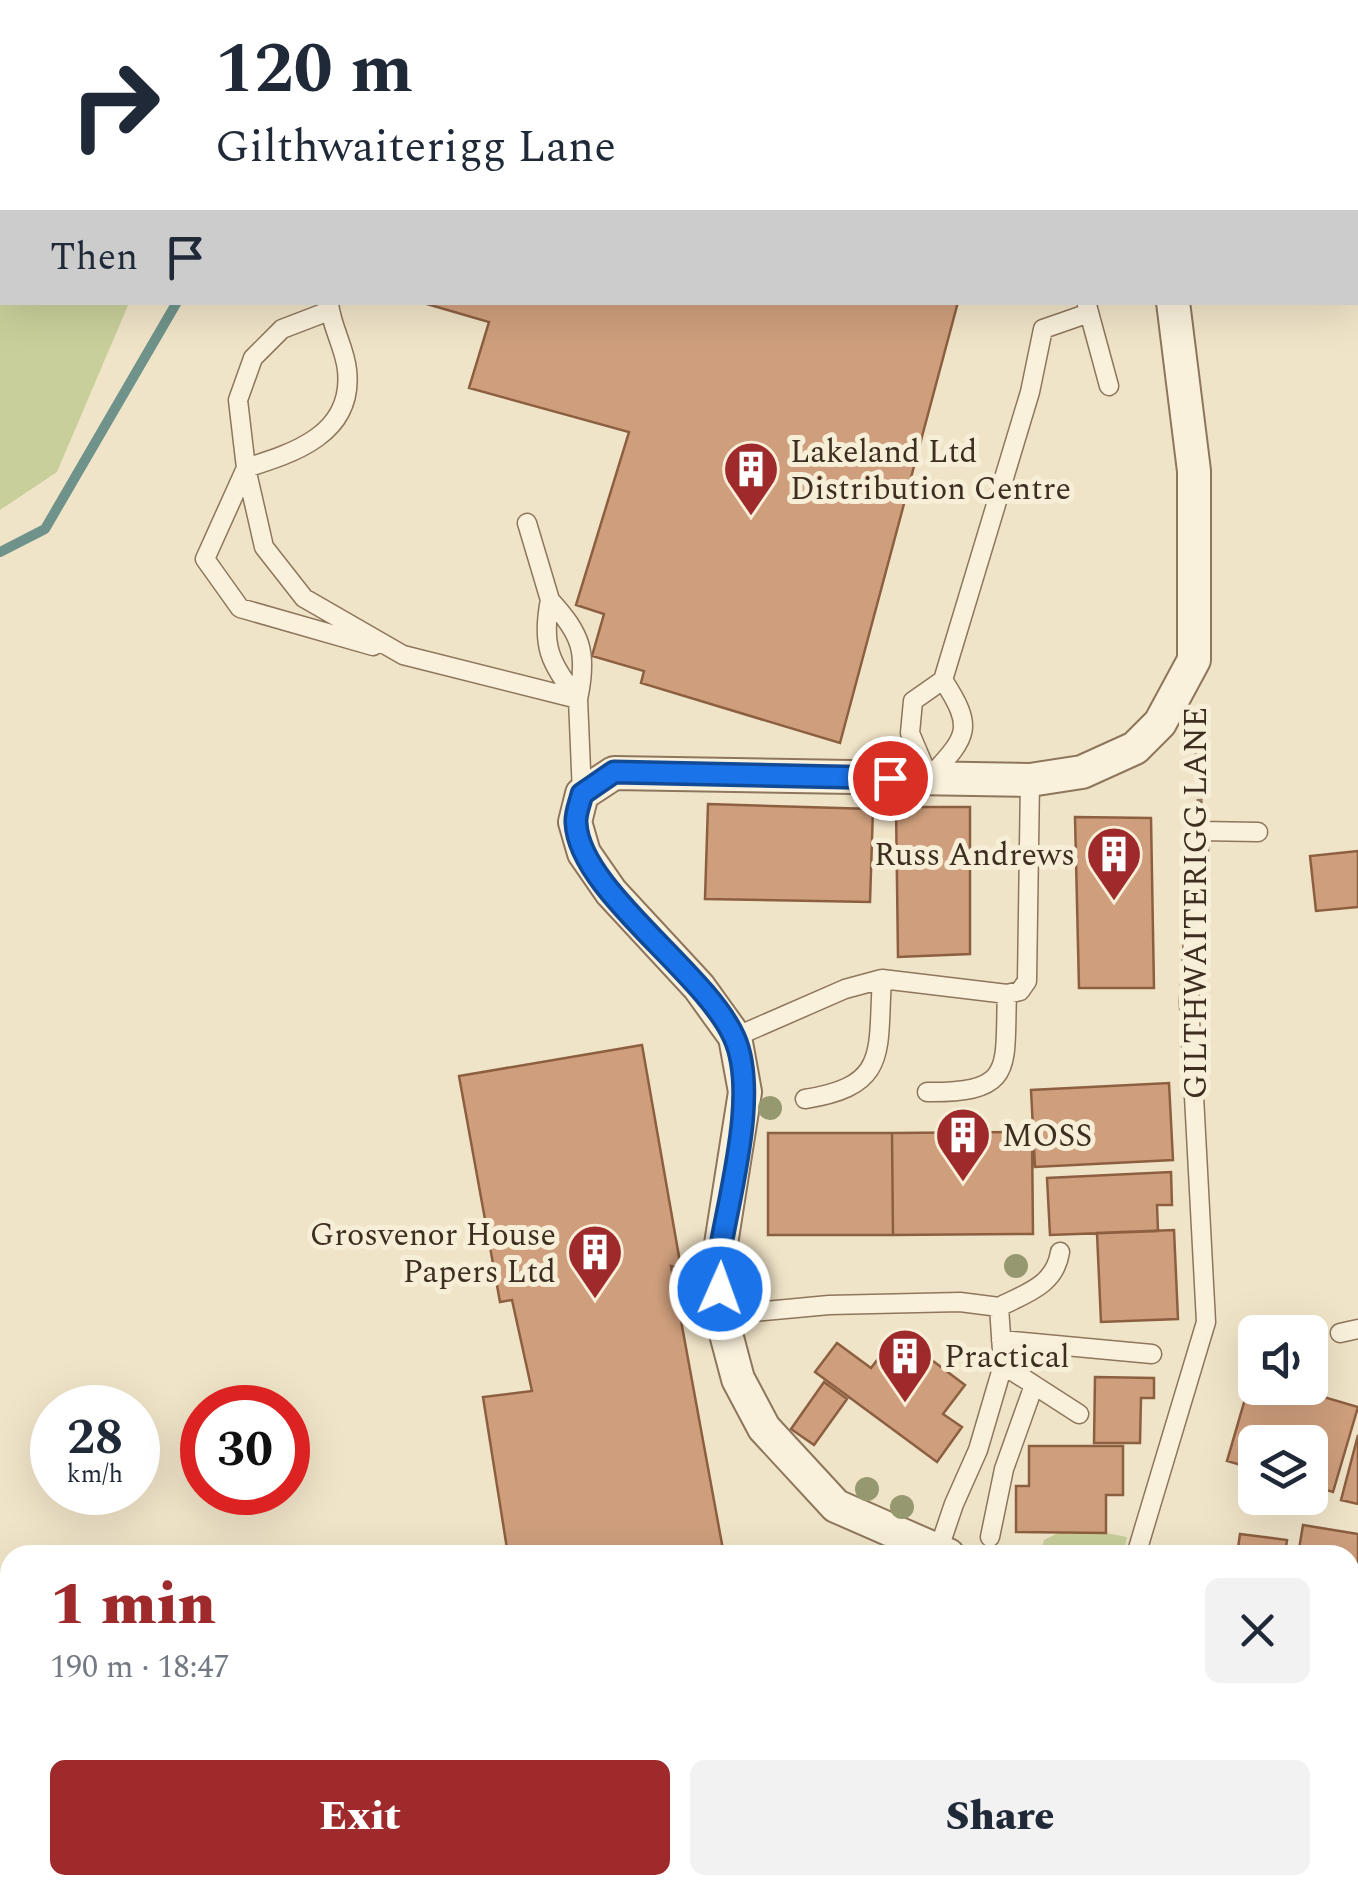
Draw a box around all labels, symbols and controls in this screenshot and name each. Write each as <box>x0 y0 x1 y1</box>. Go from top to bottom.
text: 120 m <box>215 17 413 123</box>
icon: right <box>50 40 180 170</box>
text: Gilthwaiterigg Lane <box>215 113 616 182</box>
text: Then <box>50 229 138 287</box>
icon: arrive <box>158 230 213 285</box>
place label: Lakeland Ltd Distribution Centre <box>790 428 1071 514</box>
building icon: Lakeland Ltd Distribution Centre <box>721 439 781 518</box>
street label: GILTHWAITERIGG LANE <box>1172 707 1221 1099</box>
pin <box>848 736 933 821</box>
icon: arrive <box>863 751 918 806</box>
building icon: Russ Andrews <box>1084 824 1144 903</box>
place label: Russ Andrews <box>874 831 1075 880</box>
building icon: MOSS <box>933 1105 993 1184</box>
place label: MOSS <box>1002 1112 1092 1161</box>
place label: Grosvenor House Papers Ltd <box>310 1211 556 1297</box>
building icon: Grosvenor House Papers Ltd <box>565 1222 625 1301</box>
position arrow <box>668 1237 772 1341</box>
map controls <box>1238 1315 1328 1515</box>
button: sound <box>1238 1315 1328 1405</box>
building icon: Practical <box>875 1326 935 1405</box>
place label: Practical <box>944 1333 1070 1382</box>
speed limit sign: 30 <box>180 1385 310 1515</box>
text: 28 <box>67 1400 123 1476</box>
button: layers <box>1238 1425 1328 1515</box>
text: km/h <box>67 1456 123 1494</box>
text: 1 min <box>50 1559 216 1651</box>
button: close <box>1205 1578 1310 1683</box>
text: 190 m · 18:47 <box>50 1643 230 1692</box>
button: Exit <box>50 1760 670 1875</box>
button: Share <box>690 1760 1310 1875</box>

